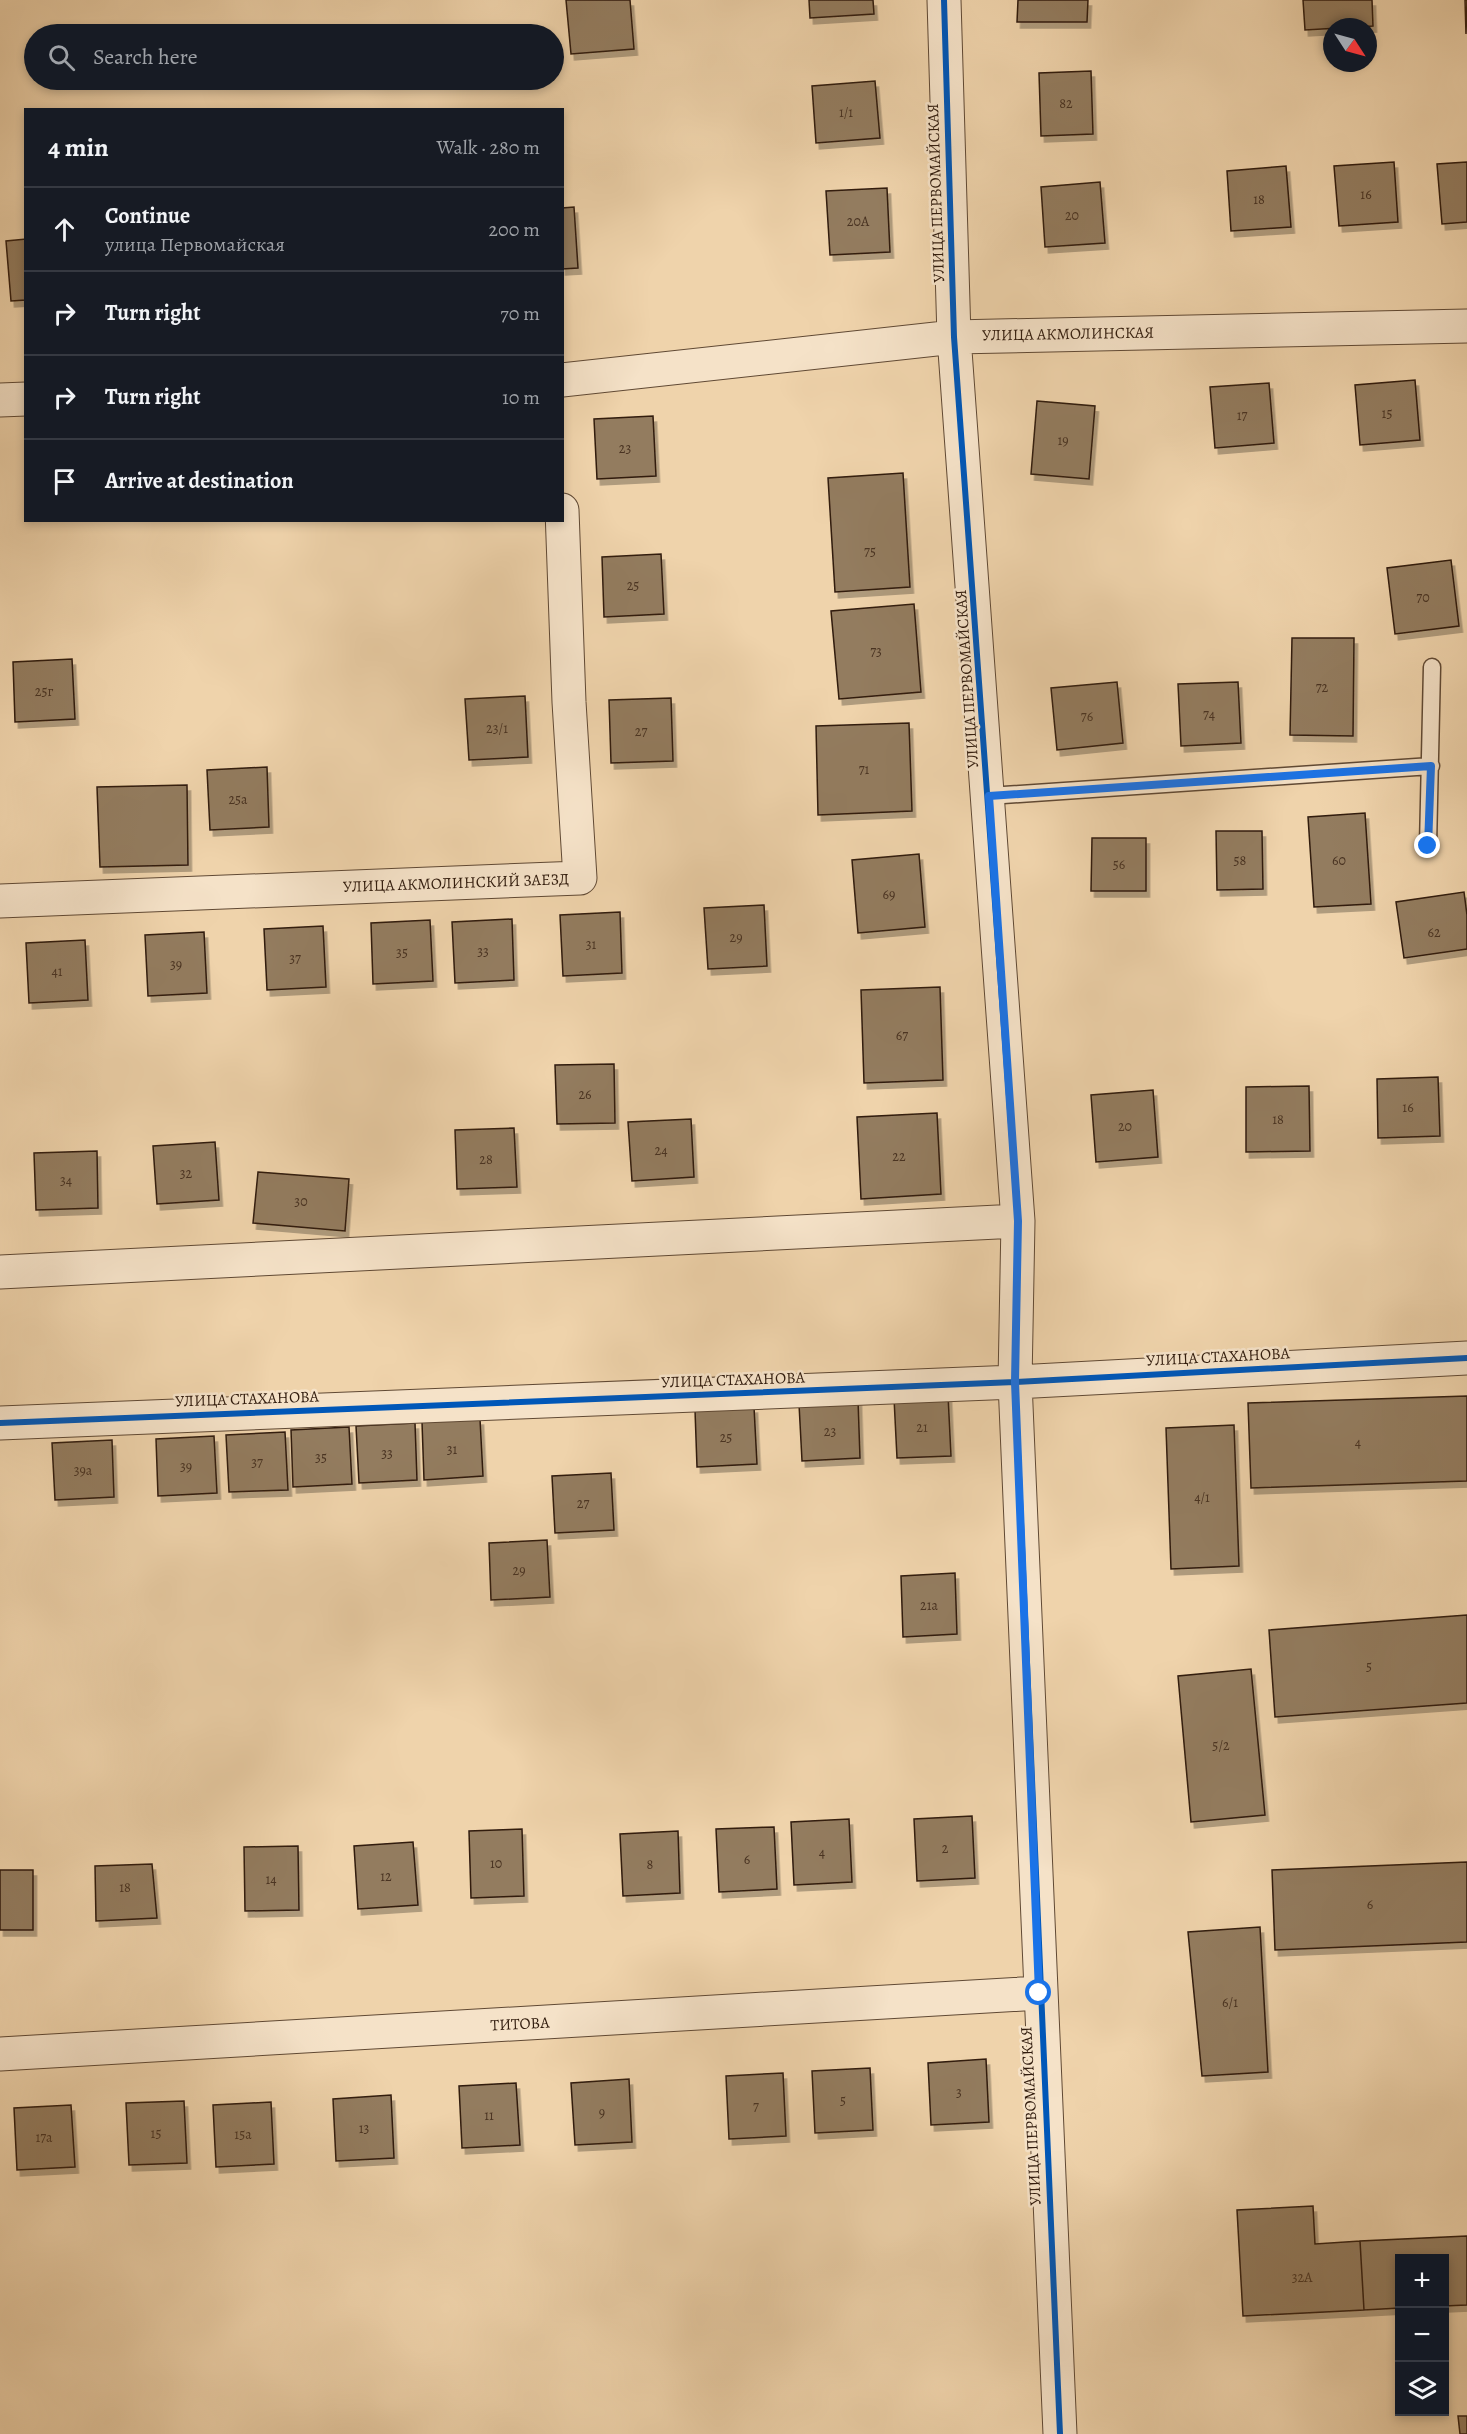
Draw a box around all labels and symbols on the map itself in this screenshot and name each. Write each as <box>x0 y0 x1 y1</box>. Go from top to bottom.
north arrow <box>1323 18 1377 72</box>
house number: 82 <box>1059 94 1073 113</box>
house number: 1/1 <box>839 103 853 122</box>
street label: УЛИЦА ПЕРВОМАЙСКАЯ <box>922 103 950 283</box>
house number: 16 <box>1360 185 1372 204</box>
house number: 18 <box>1253 190 1265 209</box>
house number: 20 <box>1065 206 1079 225</box>
house number: 20А <box>847 212 870 231</box>
street label: УЛИЦА АКМОЛИНСКАЯ <box>982 321 1154 347</box>
house number: 15 <box>1382 404 1392 423</box>
house number: 17 <box>1237 406 1247 425</box>
house number: 19 <box>1057 431 1069 450</box>
house number: 23 <box>619 439 631 458</box>
house number: 75 <box>864 542 876 561</box>
house number: 25 <box>627 576 639 595</box>
house number: 70 <box>1416 588 1430 607</box>
street label: УЛИЦА ПЕРВОМАЙСКАЯ <box>950 589 984 769</box>
house number: 73 <box>870 642 882 661</box>
house number: 72 <box>1316 678 1329 697</box>
house number: 25г <box>35 682 53 701</box>
house number: 74 <box>1203 705 1215 724</box>
house number: 76 <box>1081 707 1093 726</box>
house number: 23/1 <box>486 719 508 738</box>
house number: 27 <box>635 722 647 741</box>
house number: 71 <box>859 760 870 779</box>
house number: 25а <box>228 790 248 809</box>
route end <box>1414 832 1440 858</box>
house number: 58 <box>1234 851 1247 870</box>
house number: 60 <box>1332 851 1346 870</box>
house number: 56 <box>1113 855 1125 874</box>
street label: УЛИЦА АКМОЛИНСКИЙ ЗАЕЗД <box>342 868 570 898</box>
house number: 69 <box>883 885 895 904</box>
house number: 62 <box>1427 923 1441 942</box>
house number: 29 <box>729 928 743 947</box>
house number: 31 <box>586 935 597 954</box>
house number: 33 <box>477 942 489 961</box>
house number: 35 <box>396 943 408 962</box>
house number: 37 <box>289 949 301 968</box>
house number: 39 <box>170 955 182 974</box>
house number: 41 <box>51 962 63 981</box>
house number: 67 <box>896 1026 908 1045</box>
house number: 26 <box>578 1085 592 1104</box>
house number: 16 <box>1402 1098 1414 1117</box>
house number: 18 <box>1272 1110 1284 1129</box>
house number: 20 <box>1118 1117 1132 1136</box>
house number: 24 <box>655 1141 668 1160</box>
house number: 22 <box>892 1147 906 1166</box>
house number: 28 <box>479 1150 493 1169</box>
house number: 32 <box>180 1164 193 1183</box>
house number: 34 <box>60 1171 72 1190</box>
house number: 30 <box>294 1192 308 1211</box>
street label: УЛИЦА СТАХАНОВА <box>1146 1342 1291 1372</box>
street label: УЛИЦА СТАХАНОВА <box>661 1366 806 1394</box>
street label: УЛИЦА СТАХАНОВА <box>175 1385 320 1413</box>
house number: 21 <box>916 1418 928 1437</box>
house number: 23 <box>824 1422 836 1441</box>
house number: 25 <box>720 1428 732 1447</box>
house number: 4 <box>1355 1433 1361 1452</box>
house number: 31 <box>447 1440 458 1459</box>
house number: 33 <box>381 1444 393 1463</box>
house number: 35 <box>315 1448 327 1467</box>
house number: 37 <box>251 1453 263 1472</box>
house number: 39 <box>180 1457 192 1476</box>
house number: 39а <box>74 1461 93 1480</box>
house number: 4/1 <box>1194 1488 1210 1507</box>
house number: 27 <box>577 1494 589 1513</box>
house number: 29 <box>512 1561 526 1580</box>
house number: 21а <box>920 1596 938 1615</box>
house number: 5 <box>1366 1657 1372 1676</box>
house number: 5/2 <box>1212 1736 1230 1755</box>
house number: 2 <box>942 1839 949 1858</box>
house number: 4 <box>819 1843 825 1862</box>
house number: 6 <box>744 1850 750 1869</box>
house number: 10 <box>490 1854 502 1873</box>
house number: 8 <box>647 1855 654 1874</box>
house number: 12 <box>380 1867 392 1886</box>
house number: 14 <box>265 1870 277 1889</box>
house number: 18 <box>119 1878 131 1897</box>
house number: 6 <box>1367 1895 1373 1914</box>
route start <box>1025 1979 1051 2005</box>
house number: 6/1 <box>1222 1993 1238 2012</box>
street label: ТИТОВА <box>490 2011 551 2037</box>
street label: УЛИЦА ПЕРВОМАЙСКАЯ <box>1015 2026 1047 2206</box>
house number: 3 <box>956 2083 962 2102</box>
house number: 5 <box>840 2091 846 2110</box>
house number: 7 <box>753 2097 759 2116</box>
house number: 9 <box>599 2103 605 2122</box>
house number: 11 <box>484 2106 494 2125</box>
house number: 13 <box>359 2119 369 2138</box>
house number: 15 <box>151 2124 161 2143</box>
house number: 15а <box>234 2125 252 2144</box>
house number: 17а <box>35 2128 53 2147</box>
house number: 32А <box>1292 2268 1313 2287</box>

